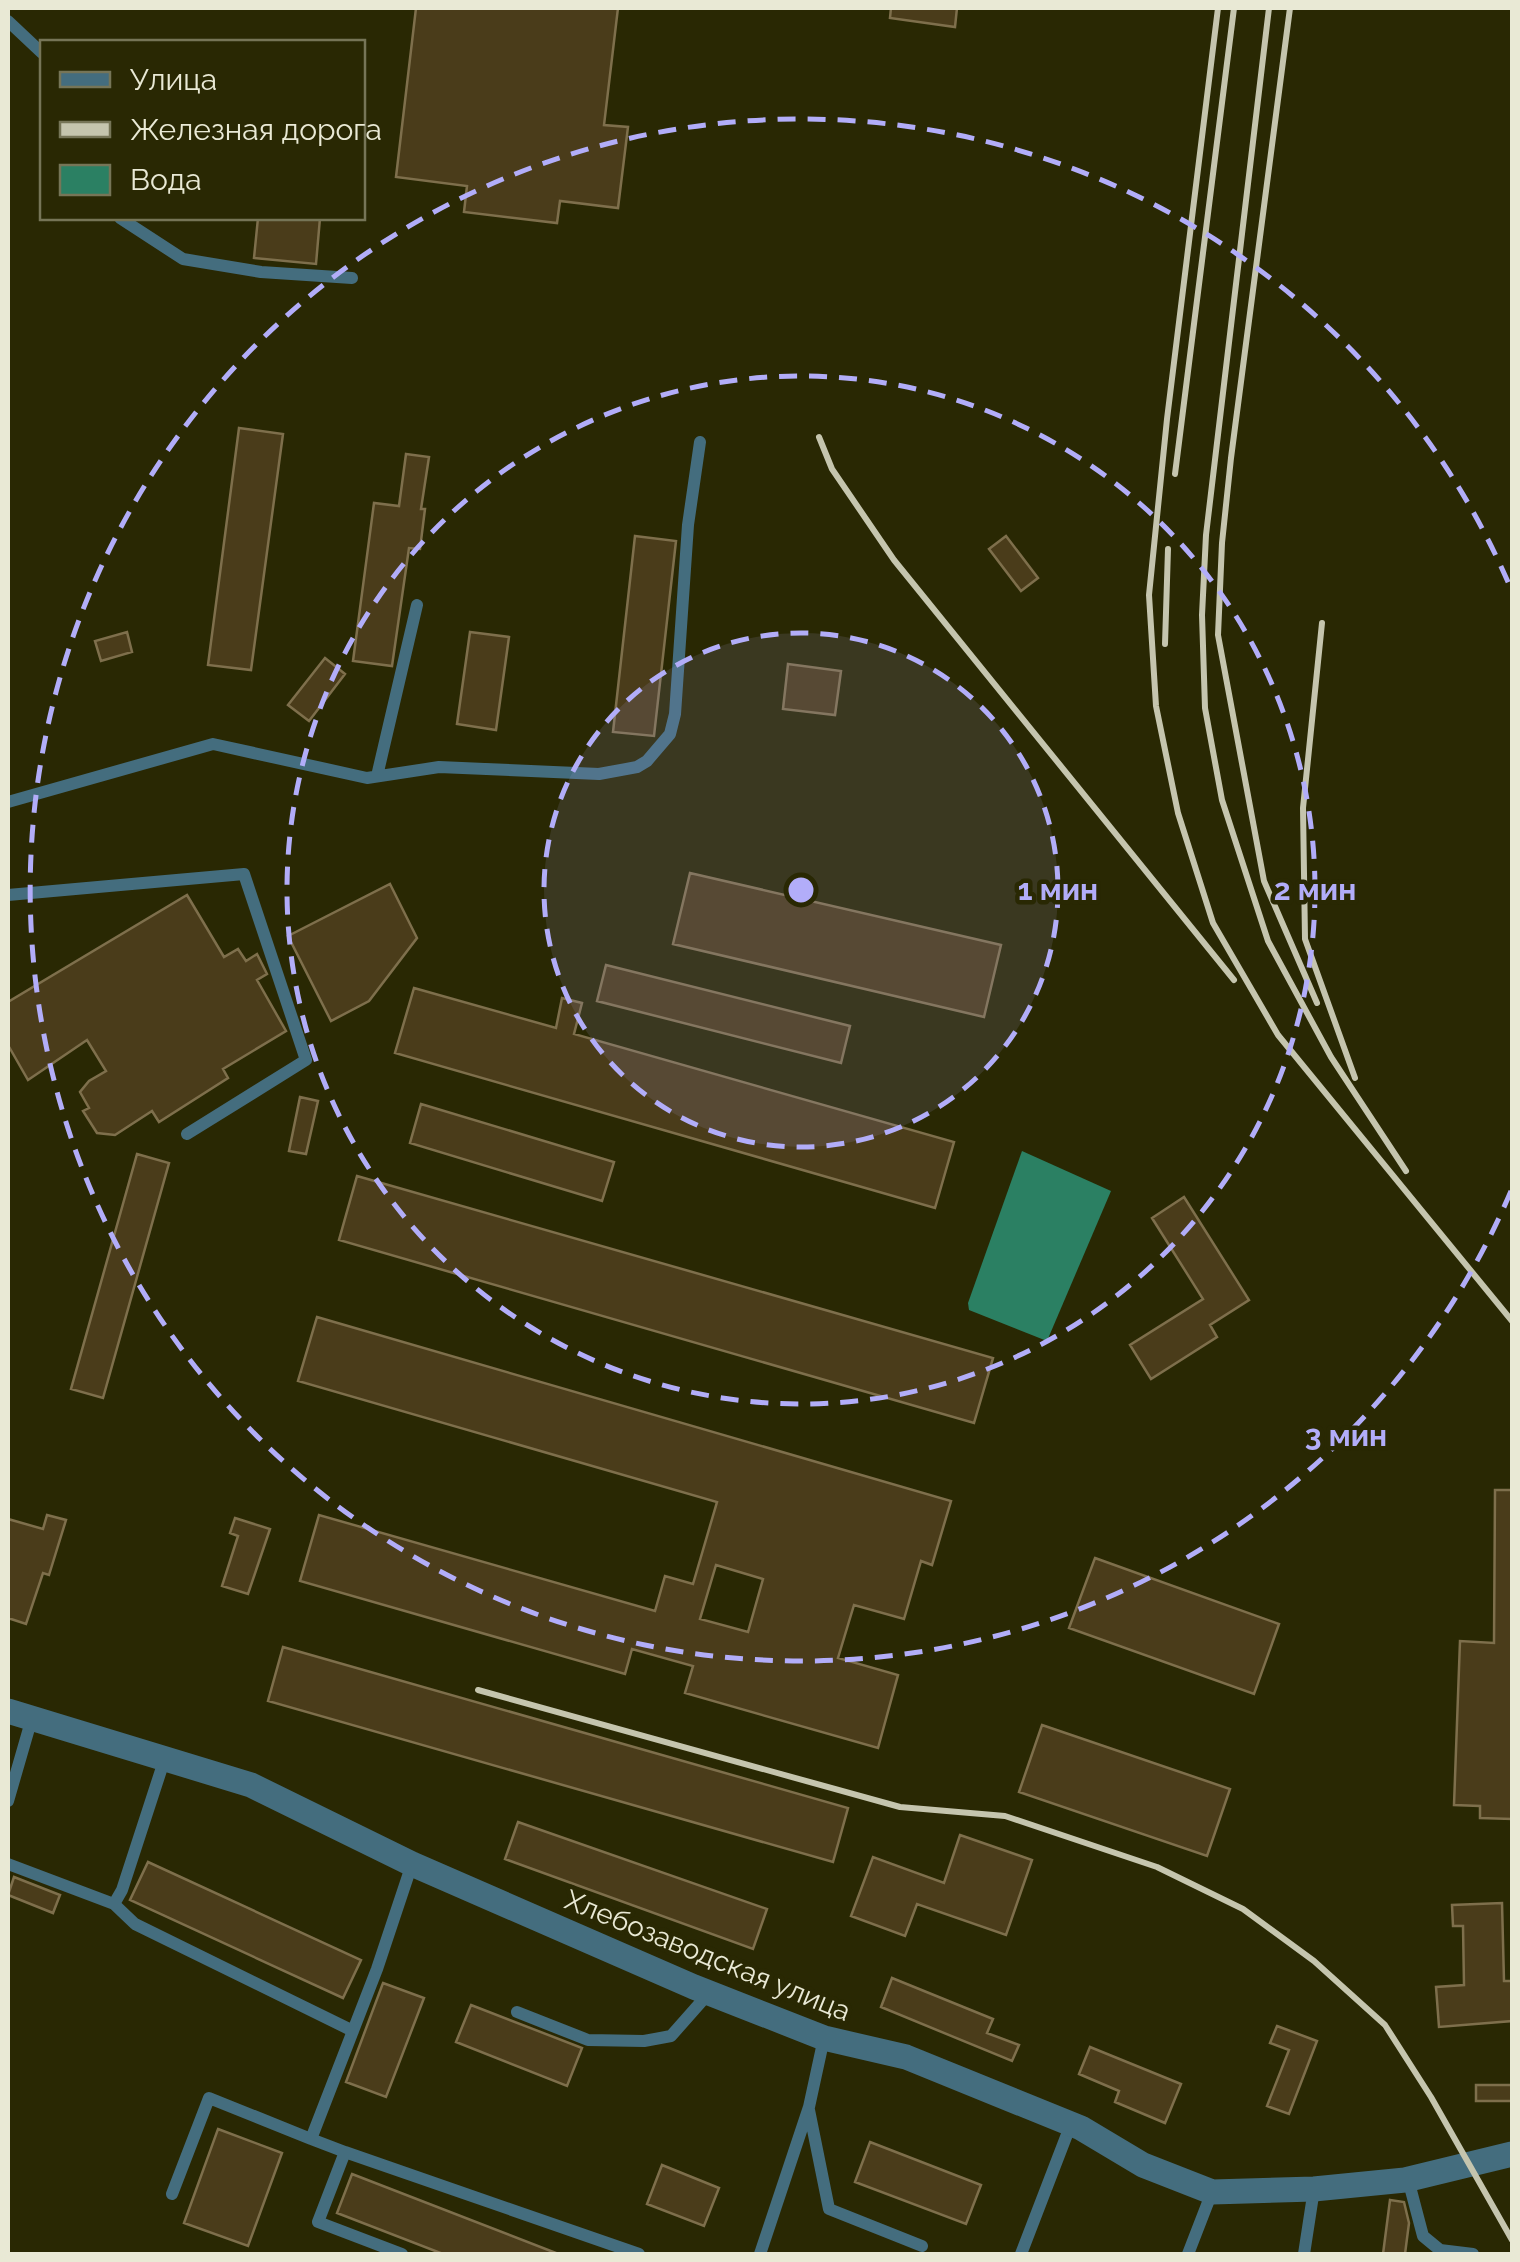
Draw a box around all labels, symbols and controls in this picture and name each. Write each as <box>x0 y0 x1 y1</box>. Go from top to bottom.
legend <box>40 40 365 220</box>
text: Улица <box>130 62 217 97</box>
text: Железная дорога <box>130 112 382 147</box>
text: Вода <box>130 162 202 197</box>
centre of rings <box>783 872 819 908</box>
text: 1 мин <box>1018 872 1098 907</box>
text: 2 мин <box>1274 872 1356 907</box>
text: 3 мин <box>1305 1418 1387 1453</box>
street label: Хлебозаводская улица <box>560 1883 855 2028</box>

